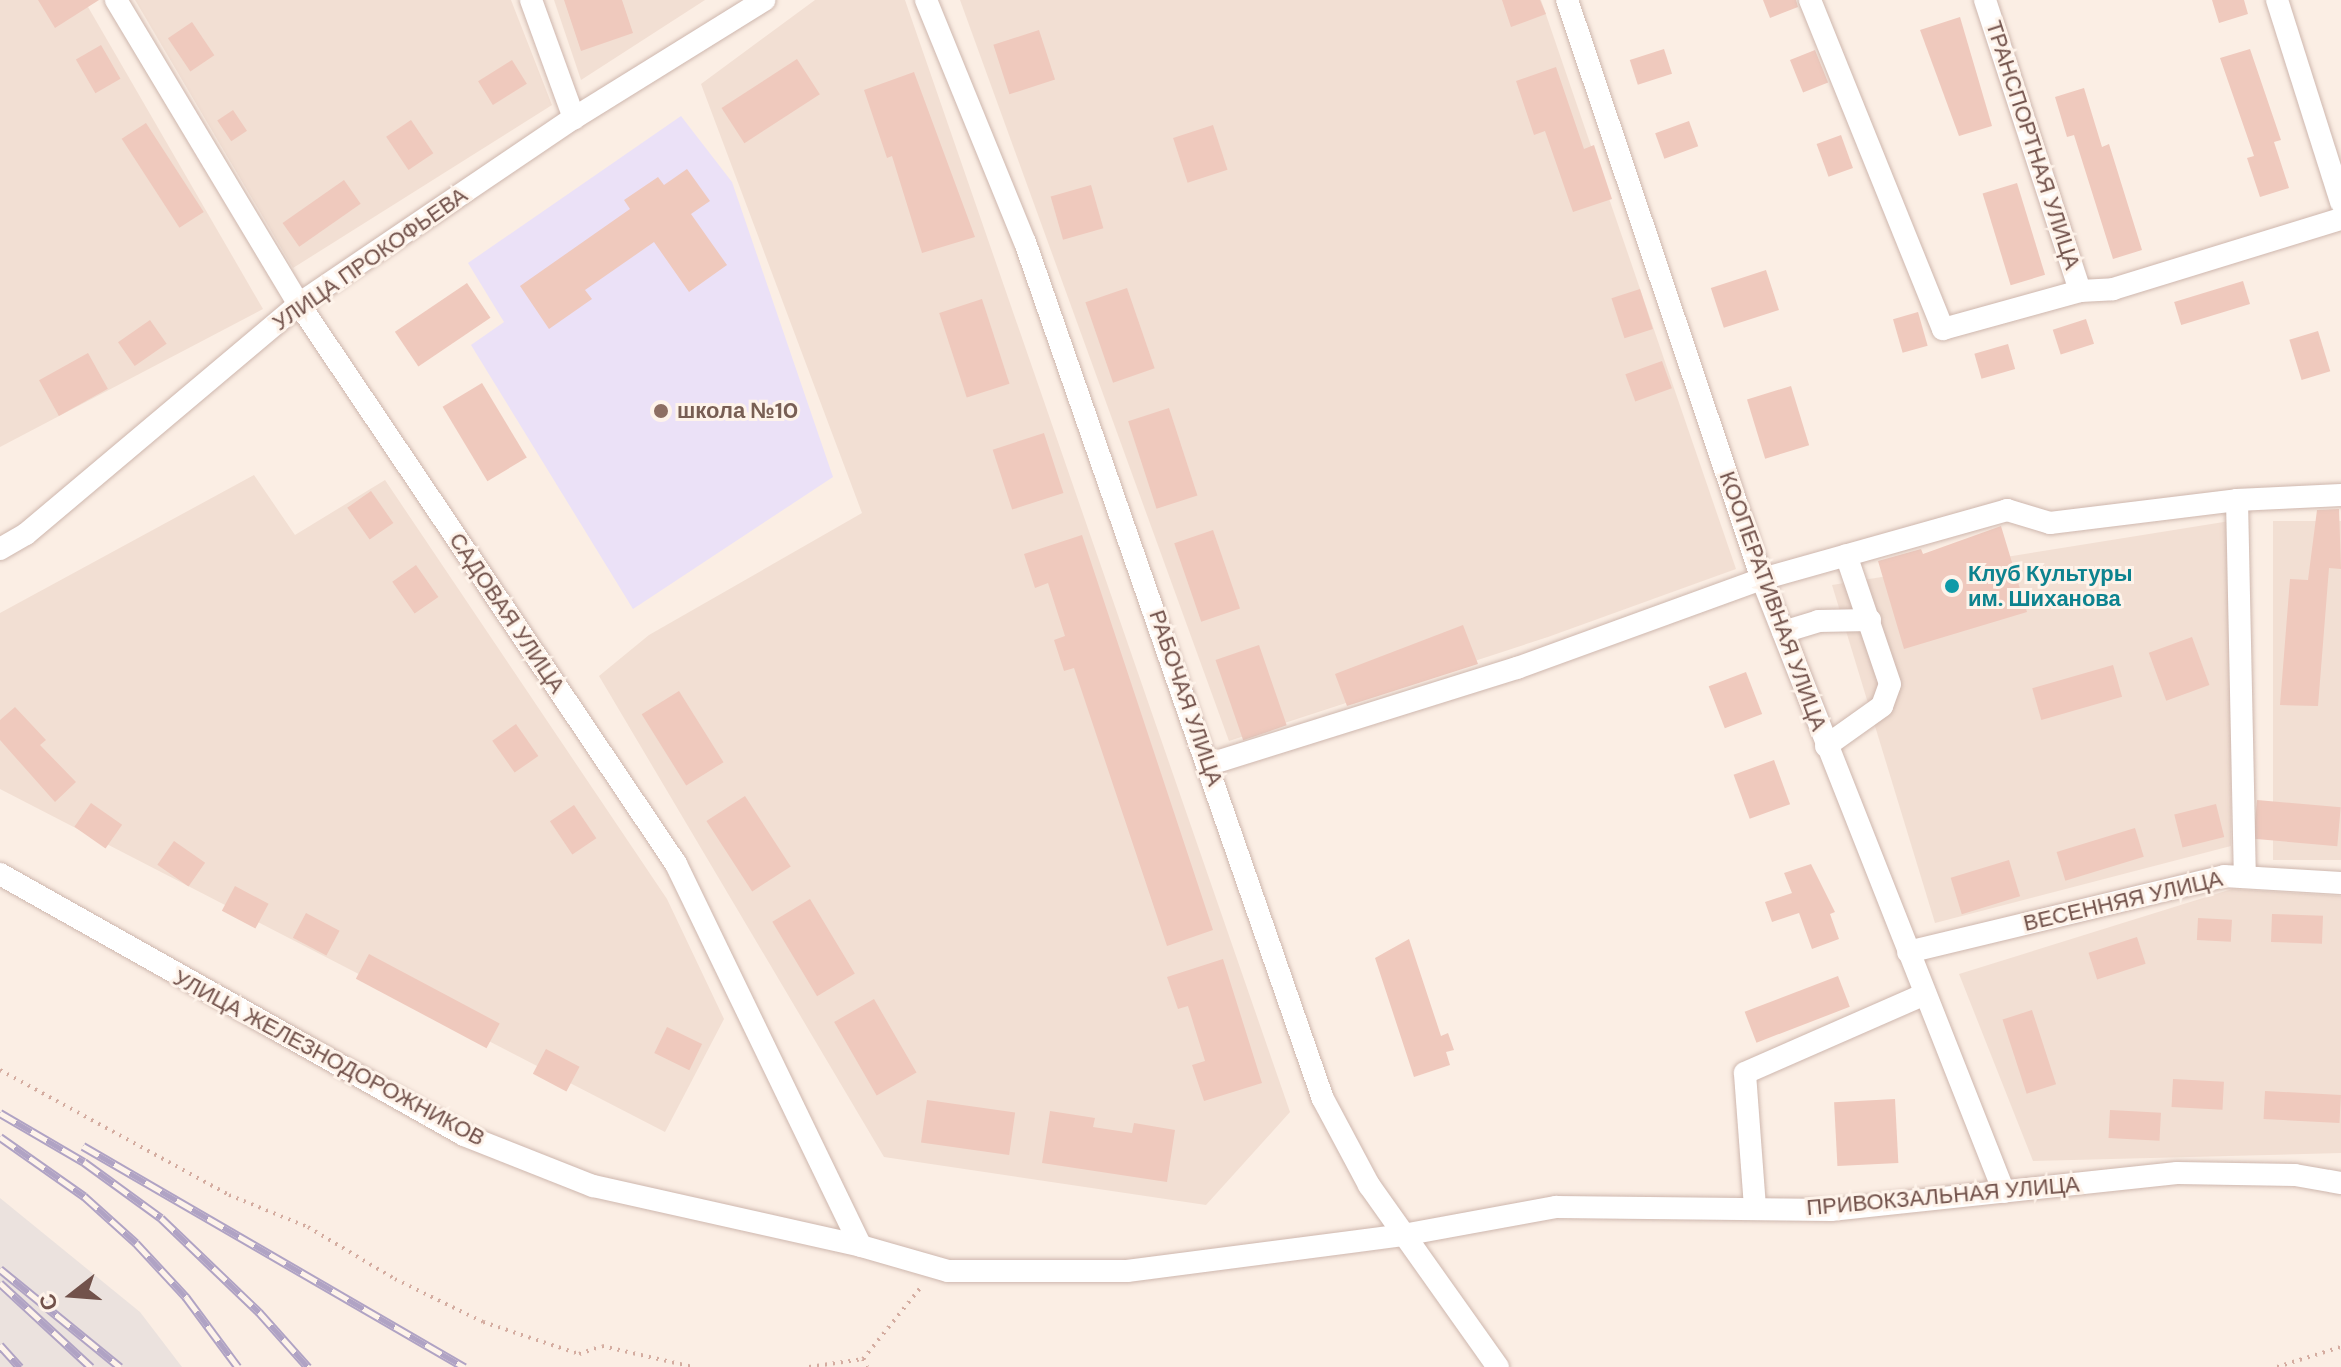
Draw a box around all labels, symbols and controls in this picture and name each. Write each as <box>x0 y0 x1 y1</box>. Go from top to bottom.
street label: ТРАНСПОРТНАЯ УЛИЦА <box>1980 17 2086 273</box>
street label: УЛИЦА ПРОКОФЬЕВА <box>268 182 472 336</box>
place label: школа №10 <box>677 398 798 424</box>
marker: школа №10 <box>652 402 670 420</box>
street label: КООПЕРАТИВНАЯ УЛИЦА <box>1714 468 1832 734</box>
street label: САДОВАЯ УЛИЦА <box>444 528 570 698</box>
place label: Клуб Культуры им. Шиханова <box>1968 560 2133 612</box>
marker: Клуб Культуры им. Шиханова <box>1943 577 1961 595</box>
street label: РАБОЧАЯ УЛИЦА <box>1144 607 1228 789</box>
street label: ВЕСЕННЯЯ УЛИЦА <box>2021 865 2225 937</box>
street label: УЛИЦА ЖЕЛЕЗНОДОРОЖНИКОВ <box>169 964 489 1152</box>
street label: ПРИВОКЗАЛЬНАЯ УЛИЦА <box>1805 1171 2081 1221</box>
north arrow <box>32 1255 112 1335</box>
text: С <box>32 1290 65 1314</box>

